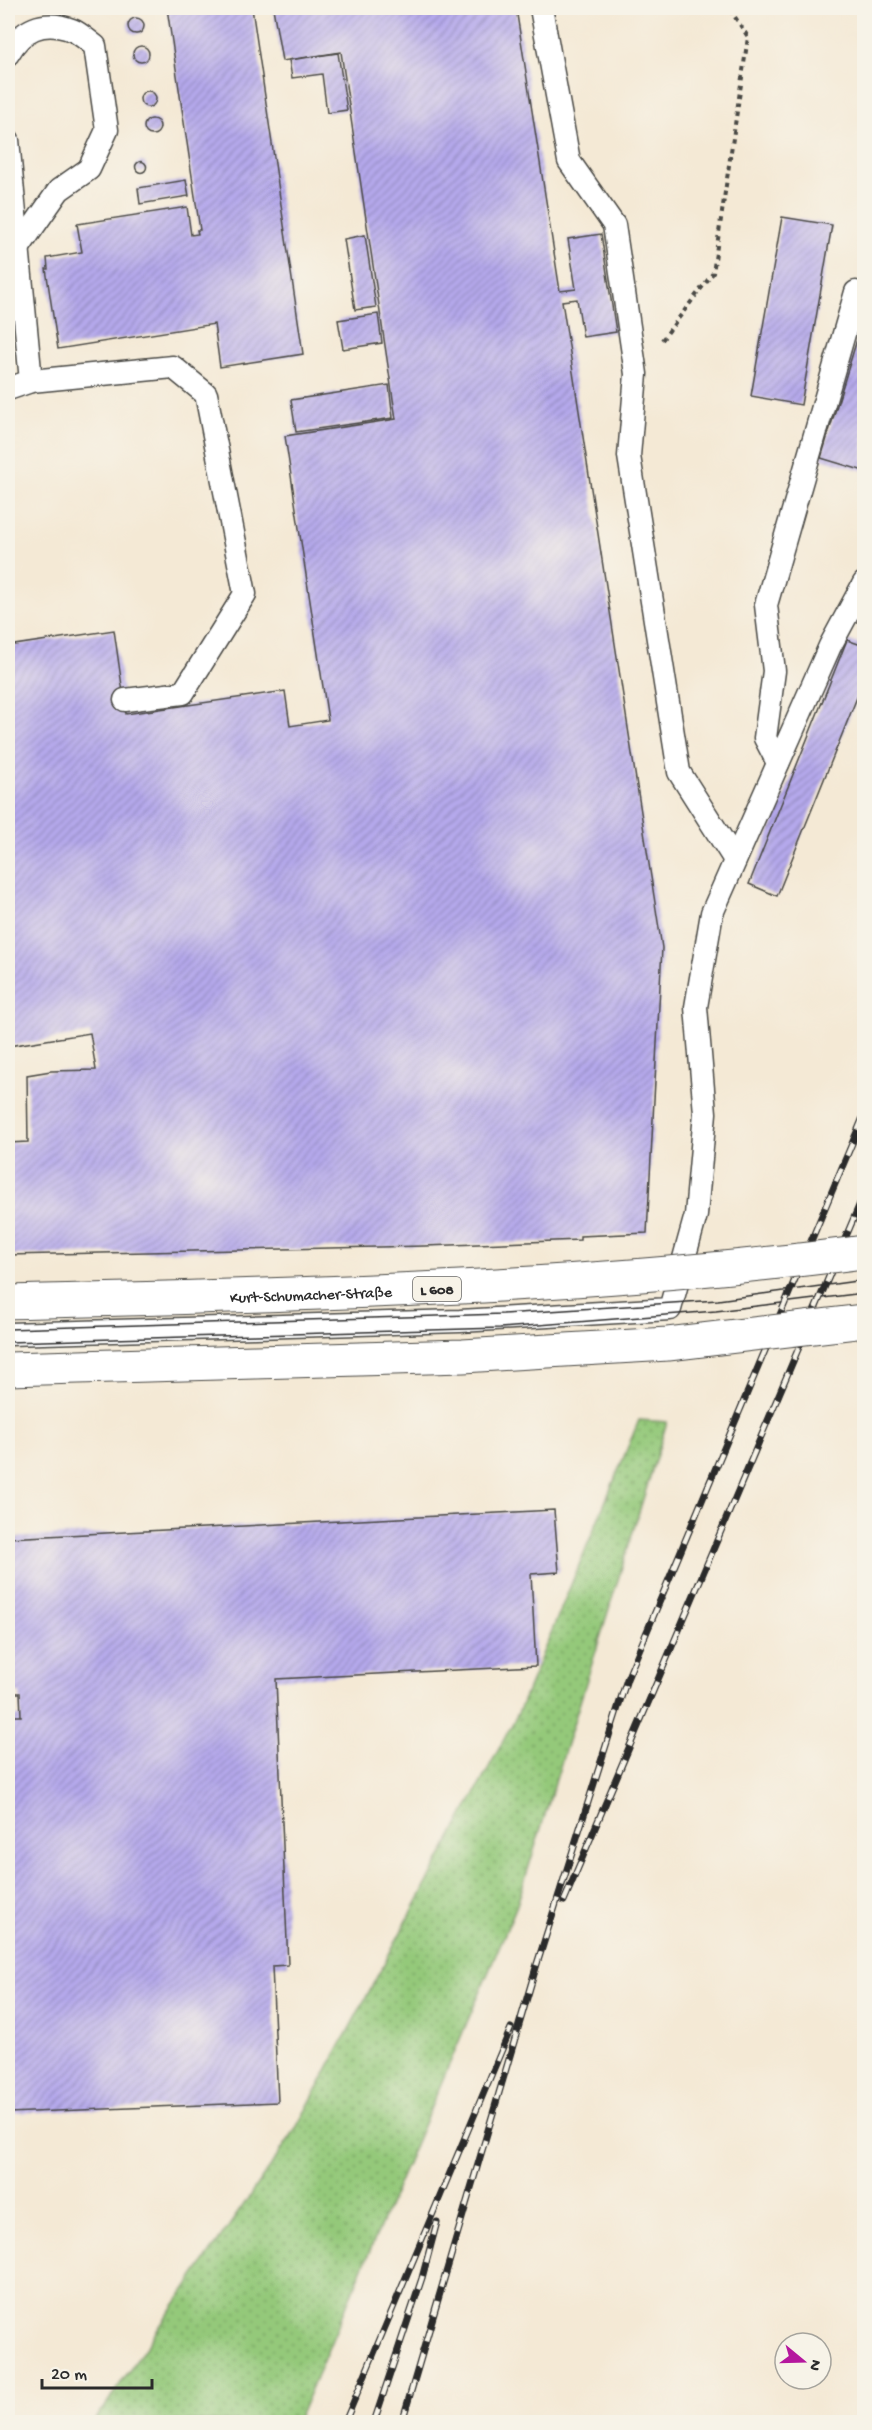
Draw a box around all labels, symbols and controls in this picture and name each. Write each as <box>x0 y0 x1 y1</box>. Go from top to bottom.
road number: L 608 <box>413 1277 461 1301</box>
street label: Kurt-Schumacher-Straße <box>230 1284 393 1309</box>
north arrow <box>773 2331 833 2391</box>
scale bar <box>42 2352 152 2390</box>
text: N <box>803 2357 825 2373</box>
text: 20 m <box>51 2365 87 2386</box>

